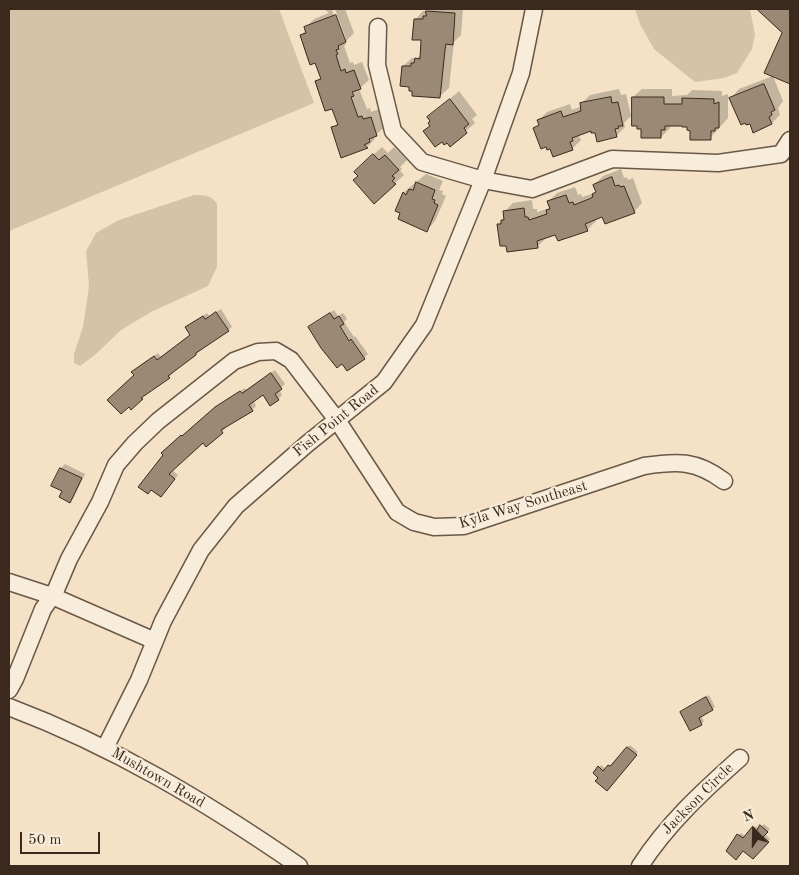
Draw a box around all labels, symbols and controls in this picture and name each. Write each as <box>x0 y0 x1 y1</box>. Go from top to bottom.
street label: Fish Point Road <box>290 381 382 461</box>
street label: Kyla Way Southeast <box>457 477 589 533</box>
street label: Mushtown Road <box>108 744 208 812</box>
street label: Jackson Circle <box>658 759 738 839</box>
north arrow <box>729 805 779 855</box>
text: N <box>741 808 756 824</box>
scale bar <box>22 822 102 854</box>
text: 50 m <box>28 833 62 848</box>

